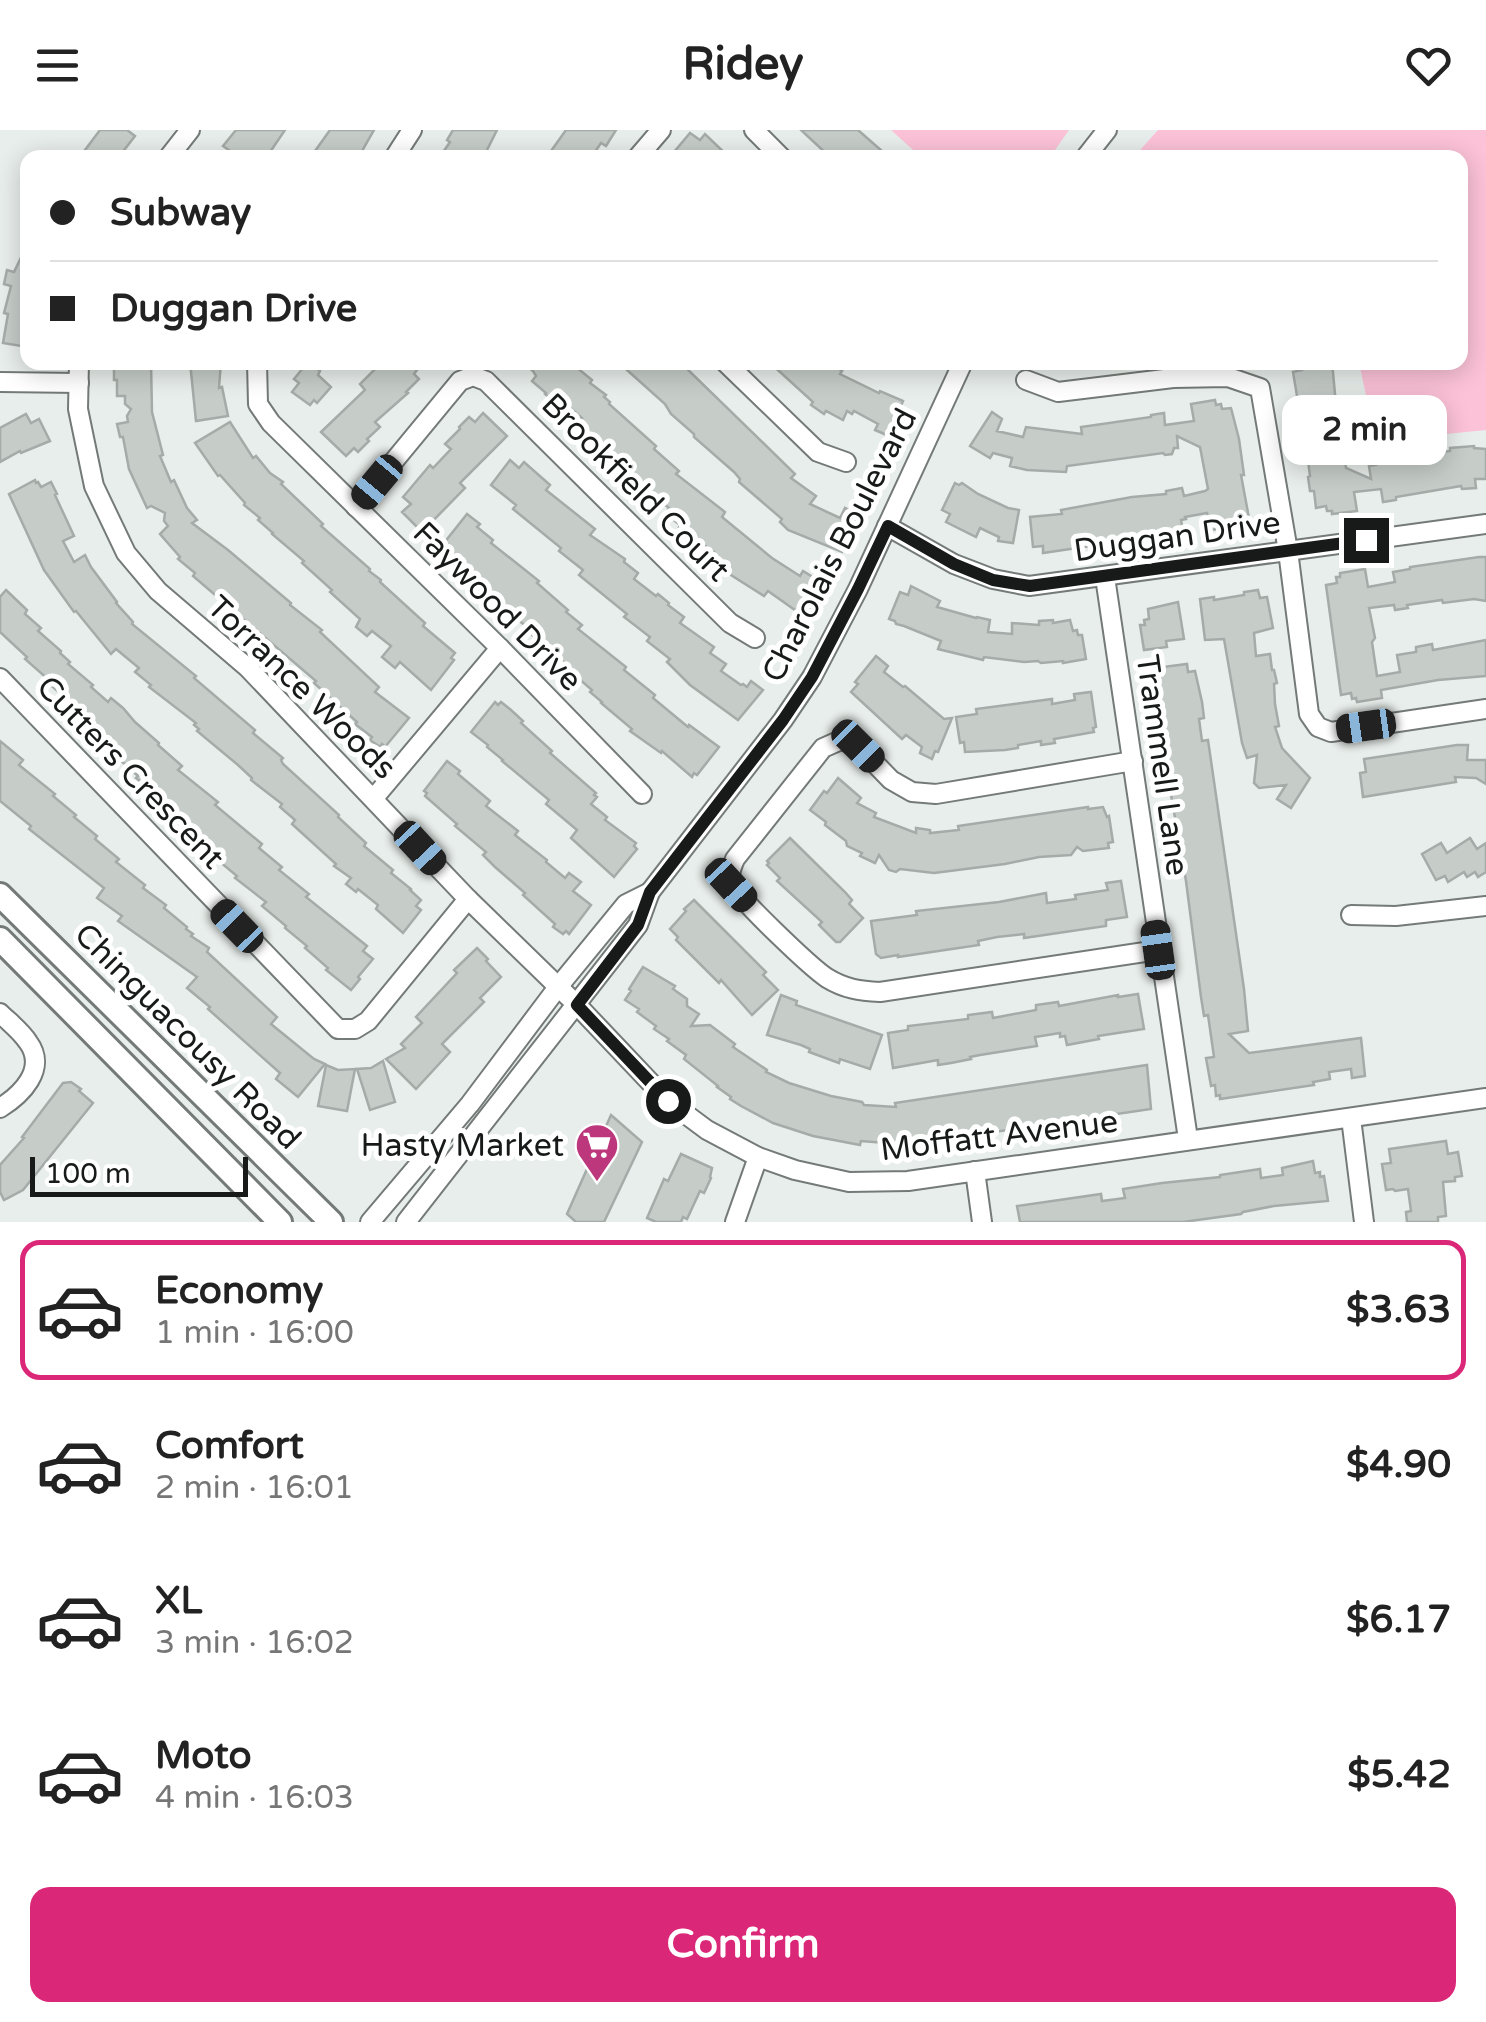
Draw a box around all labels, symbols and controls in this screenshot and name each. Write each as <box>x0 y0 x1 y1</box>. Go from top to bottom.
icon: menu <box>30 38 85 93</box>
text: Ridey <box>682 38 804 92</box>
icon: heart <box>1401 38 1456 93</box>
text: Subway <box>110 190 251 236</box>
text: Duggan Drive <box>110 286 357 332</box>
street label: Brookfield Court <box>533 386 737 590</box>
callout: 2 min <box>1284 395 1448 465</box>
street label: Charolais Boulevard <box>754 402 925 689</box>
text: 2 min <box>1322 411 1407 449</box>
car <box>346 449 408 515</box>
street label: Duggan Drive <box>1071 504 1283 570</box>
street label: Faywood Drive <box>405 514 590 699</box>
route end <box>1344 518 1389 563</box>
street label: Torrance Woods <box>199 588 404 787</box>
street label: Trammell Lane <box>1128 652 1196 878</box>
street label: Cutters Crescent <box>29 668 232 877</box>
car <box>1334 707 1398 745</box>
car <box>826 714 890 778</box>
car <box>389 816 451 880</box>
car <box>700 853 762 917</box>
car <box>205 894 269 958</box>
street label: Chinguacousy Road <box>66 916 308 1158</box>
car <box>1139 918 1177 982</box>
route start <box>646 1079 691 1124</box>
street label: Moffatt Avenue <box>878 1103 1120 1169</box>
supermarket icon: Hasty Market <box>574 1122 620 1183</box>
place label: Hasty Market <box>360 1127 564 1165</box>
scale bar <box>30 1152 248 1196</box>
text: 100 m <box>45 1157 131 1191</box>
icon: car <box>35 1265 125 1355</box>
text: Economy <box>155 1268 323 1314</box>
text: $3.63 <box>1346 1287 1451 1333</box>
text: 1 min · 16:00 <box>155 1314 354 1352</box>
icon: car <box>35 1420 125 1510</box>
text: Comfort <box>155 1423 304 1469</box>
text: $4.90 <box>1346 1442 1451 1488</box>
text: 2 min · 16:01 <box>155 1469 354 1507</box>
icon: car <box>35 1575 125 1665</box>
text: XL <box>155 1578 202 1624</box>
text: $6.17 <box>1346 1597 1451 1643</box>
text: 3 min · 16:02 <box>155 1624 354 1662</box>
icon: car <box>35 1730 125 1820</box>
text: Moto <box>155 1733 251 1779</box>
text: $5.42 <box>1347 1752 1451 1798</box>
text: 4 min · 16:03 <box>155 1779 354 1817</box>
button: Confirm <box>30 1887 1456 2002</box>

